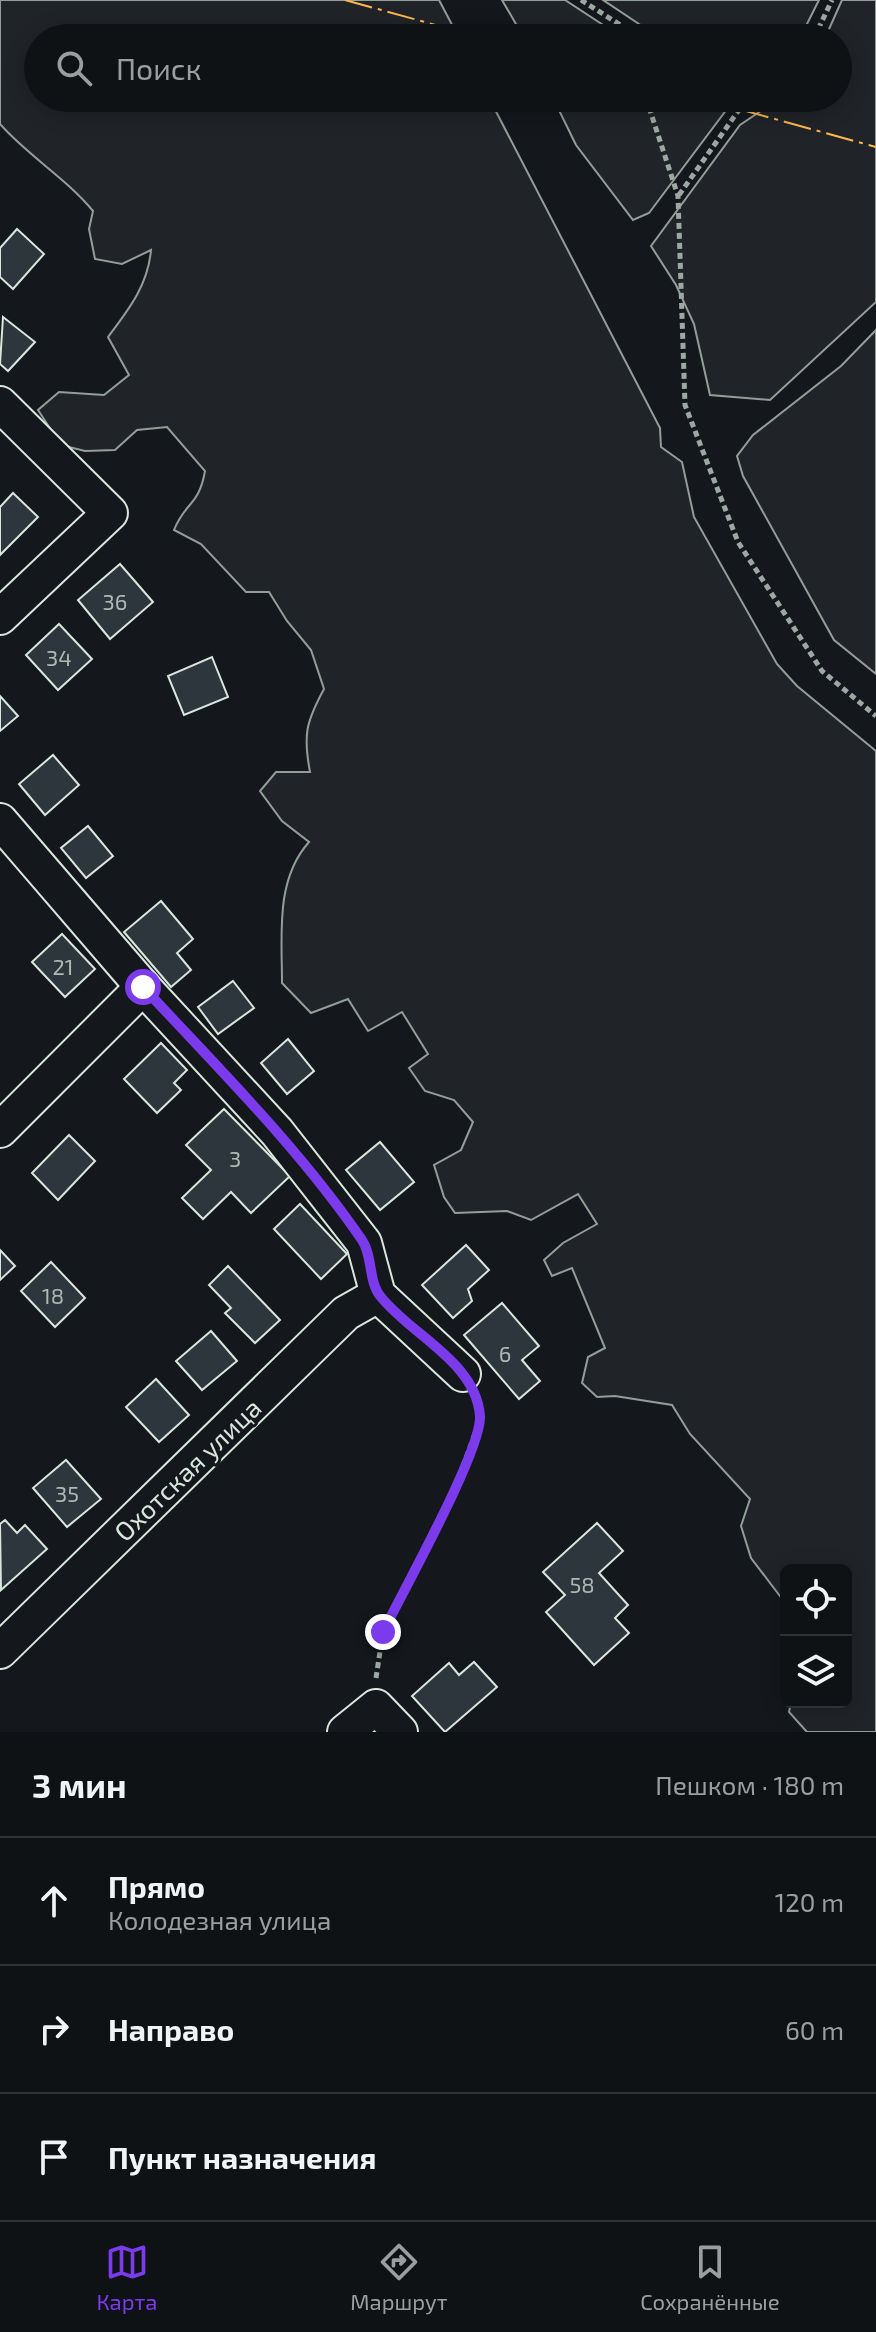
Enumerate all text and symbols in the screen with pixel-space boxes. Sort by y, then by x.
search box [24,24,852,112]
icon: search [52,46,96,90]
text: Поиск [116,50,202,86]
house number: 36 [103,588,127,614]
house number: 34 [46,644,72,670]
house number: 21 [52,953,74,979]
route start [125,969,161,1005]
house number: 3 [229,1145,241,1171]
house number: 18 [42,1282,64,1308]
house number: 6 [499,1340,511,1366]
street label: Охотская улица [107,1391,267,1547]
house number: 35 [55,1480,79,1506]
map controls [780,1564,852,1708]
button: locate [780,1564,852,1636]
house number: 58 [569,1571,595,1597]
route end [365,1614,401,1650]
button: layers [780,1636,852,1708]
text: 3 мин [32,1764,127,1805]
text: Пешком · 180 m [655,1769,844,1800]
text: Прямо [108,1868,205,1904]
icon: ahead [32,1879,76,1923]
text: 120 m [775,1886,844,1917]
text: Колодезная улица [108,1904,331,1935]
icon: right [32,2007,76,2051]
text: Направо [108,2011,234,2047]
text: 60 m [785,2014,844,2045]
icon: arrive [32,2135,76,2179]
text: Пункт назначения [108,2139,376,2175]
tab: Карта [96,2240,157,2314]
tab: Маршрут [350,2240,447,2314]
tab: Сохранённые [640,2240,780,2314]

